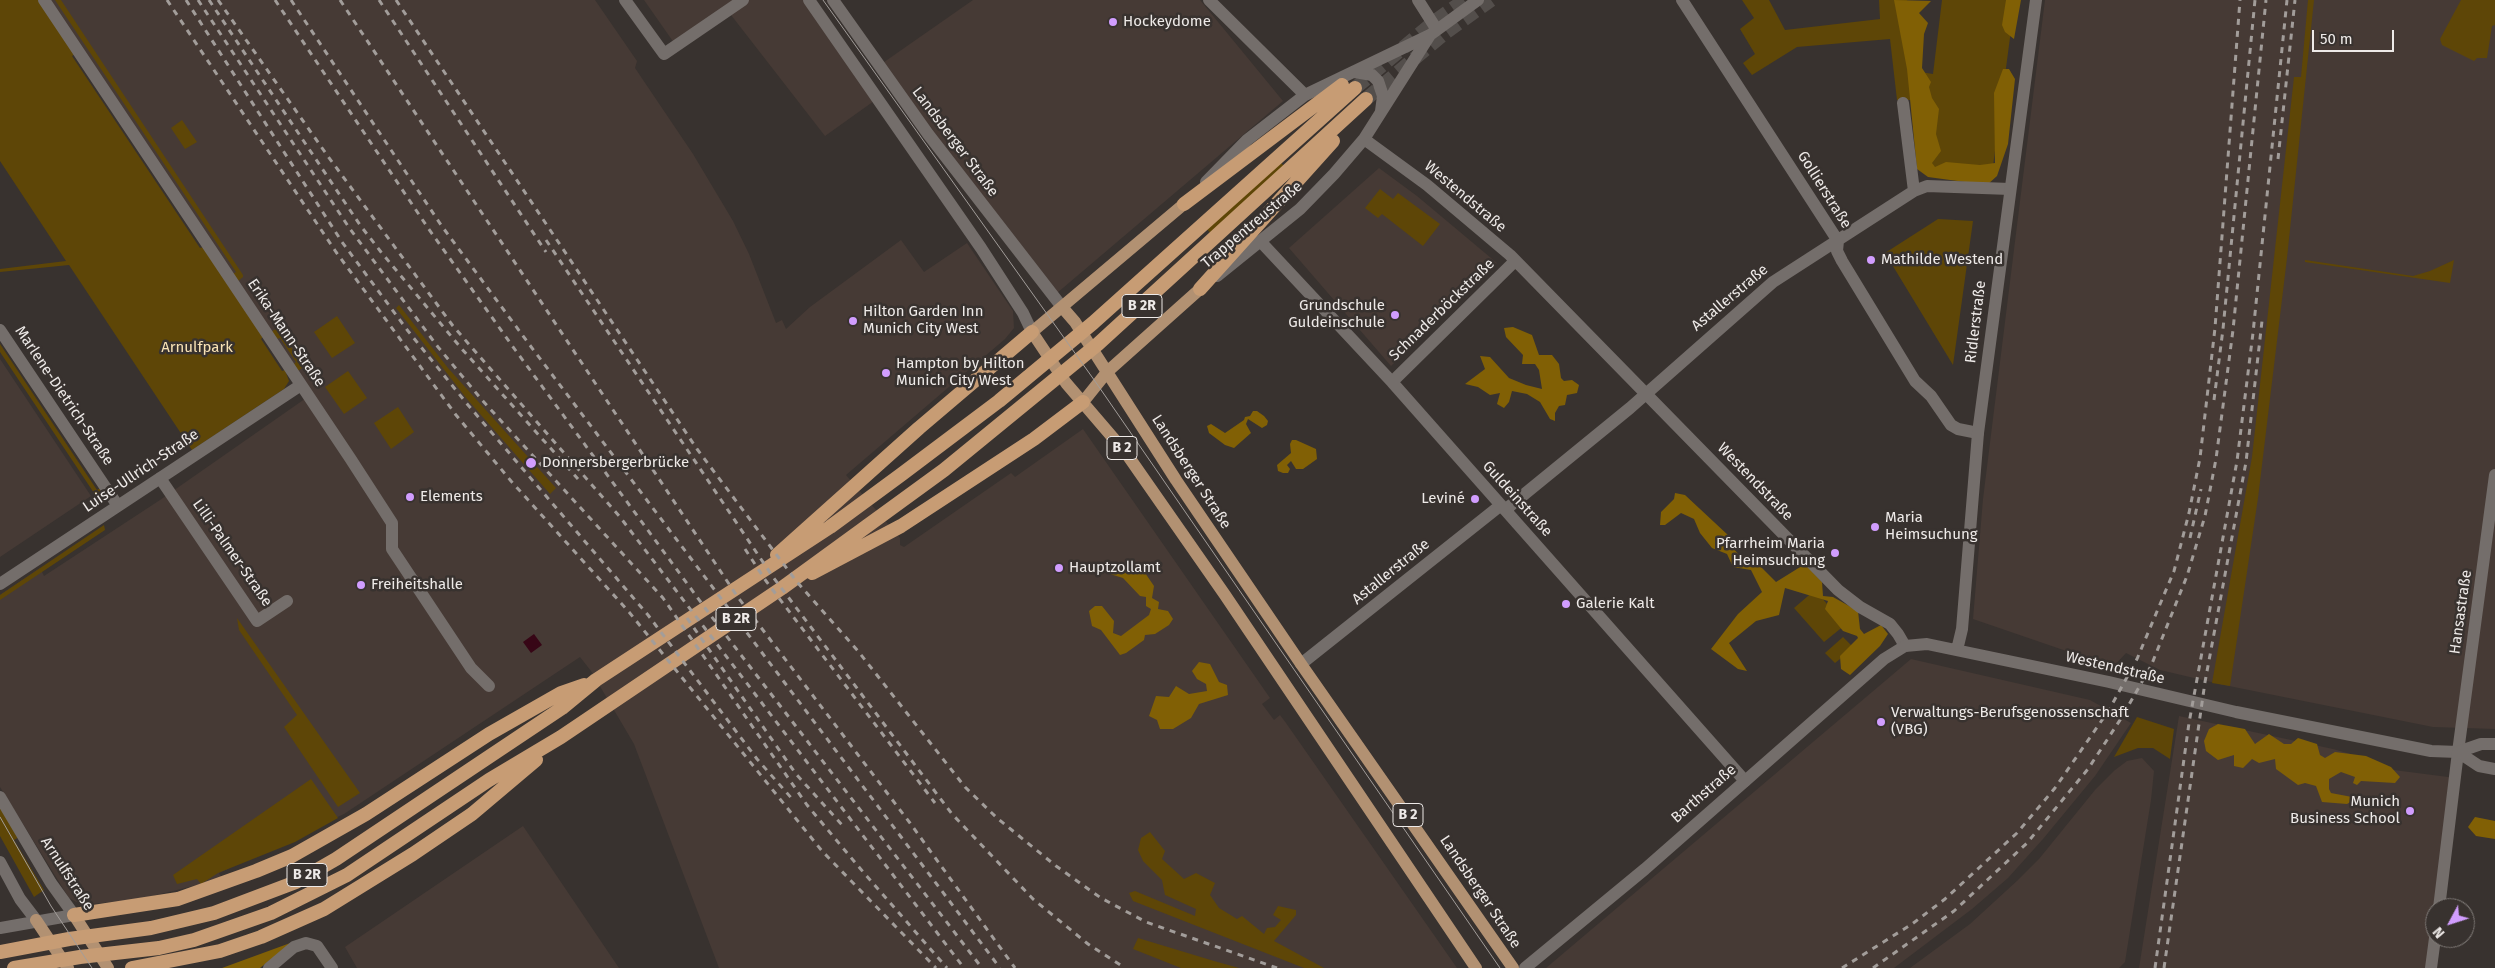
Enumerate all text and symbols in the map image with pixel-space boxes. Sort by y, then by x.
place label: Hockeydome [1123,13,1211,31]
marker: Hockeydome [1107,16,1119,28]
scale bar [2315,20,2398,52]
text: 50 m [2320,30,2353,48]
street label: Landsberger Straße [908,84,1002,200]
street label: Gollierstraße [1793,148,1855,232]
street label: Westendstraße [1420,157,1510,237]
street label: Trappentreustraße [1198,178,1306,272]
place label: Mathilde Westend [1881,251,2003,269]
marker: Mathilde Westend [1865,254,1877,266]
street label: Schnaderböckstraße [1386,255,1498,365]
street label: Astallerstraße [1688,261,1772,335]
street label: Erika-Mann-Straße [243,276,329,390]
street label: Ridlerstraße [1962,280,1990,364]
road number: B 2R [1122,294,1162,318]
place label: Grundschule Guldeinschule [1288,297,1385,332]
place label: Hilton Garden Inn Munich City West [863,303,983,338]
marker: Grundschule Guldeinschule [1389,309,1401,321]
marker: Hilton Garden Inn Munich City West [847,315,859,327]
street label: Marlene-Dietrich-Straße [11,323,117,469]
park label: Arnulfpark [161,339,233,357]
place label: Hampton by Hilton Munich City West [896,355,1025,390]
marker: Hampton by Hilton Munich City West [880,367,892,379]
street label: Landsberger Straße [1147,412,1235,532]
street label: Luise-Ullrich-Straße [80,426,202,516]
road number: B 2 [1107,436,1137,459]
street label: Westendstraße [1713,439,1797,525]
place label: Donnersbergerbrücke [542,454,689,472]
marker: Donnersbergerbrücke [524,456,538,470]
street label: Guldeinstraße [1478,457,1556,541]
place label: Elements [420,488,483,506]
place label: Leviné [1421,490,1465,508]
marker: Elements [404,491,416,503]
marker: Leviné [1469,493,1481,505]
street label: Lilli-Palmer-Straße [188,496,276,610]
place label: Maria Heimsuchung [1885,509,1977,544]
marker: Maria Heimsuchung [1869,521,1881,533]
street label: Astallerstraße [1349,535,1433,609]
place label: Pfarrheim Maria Heimsuchung [1716,535,1825,570]
marker: Pfarrheim Maria Heimsuchung [1829,547,1841,559]
place label: Hauptzollamt [1069,559,1161,577]
marker: Hauptzollamt [1053,562,1065,574]
street label: Hansastraße [2446,569,2476,655]
place label: Freiheitshalle [371,576,463,594]
marker: Freiheitshalle [355,579,367,591]
place label: Galerie Kalt [1576,595,1655,613]
marker: Galerie Kalt [1560,598,1572,610]
road number: B 2R [716,608,756,630]
street label: Westendstraße [2064,648,2166,688]
place label: Verwaltungs-Berufsgenossenschaft (VBG) [1891,704,2129,739]
marker: Verwaltungs-Berufsgenossenschaft (VBG) [1875,716,1887,728]
street label: Barthstraße [1668,761,1740,827]
place label: Munich Business School [2290,793,2400,828]
road number: B 2 [1393,804,1423,826]
marker: Munich Business School [2404,805,2416,817]
street label: Landsberger Straße [1435,832,1525,952]
street label: Arnulfstraße [37,834,97,914]
road number: B 2R [287,864,327,886]
north arrow [2425,898,2475,948]
text: N [2429,923,2448,941]

